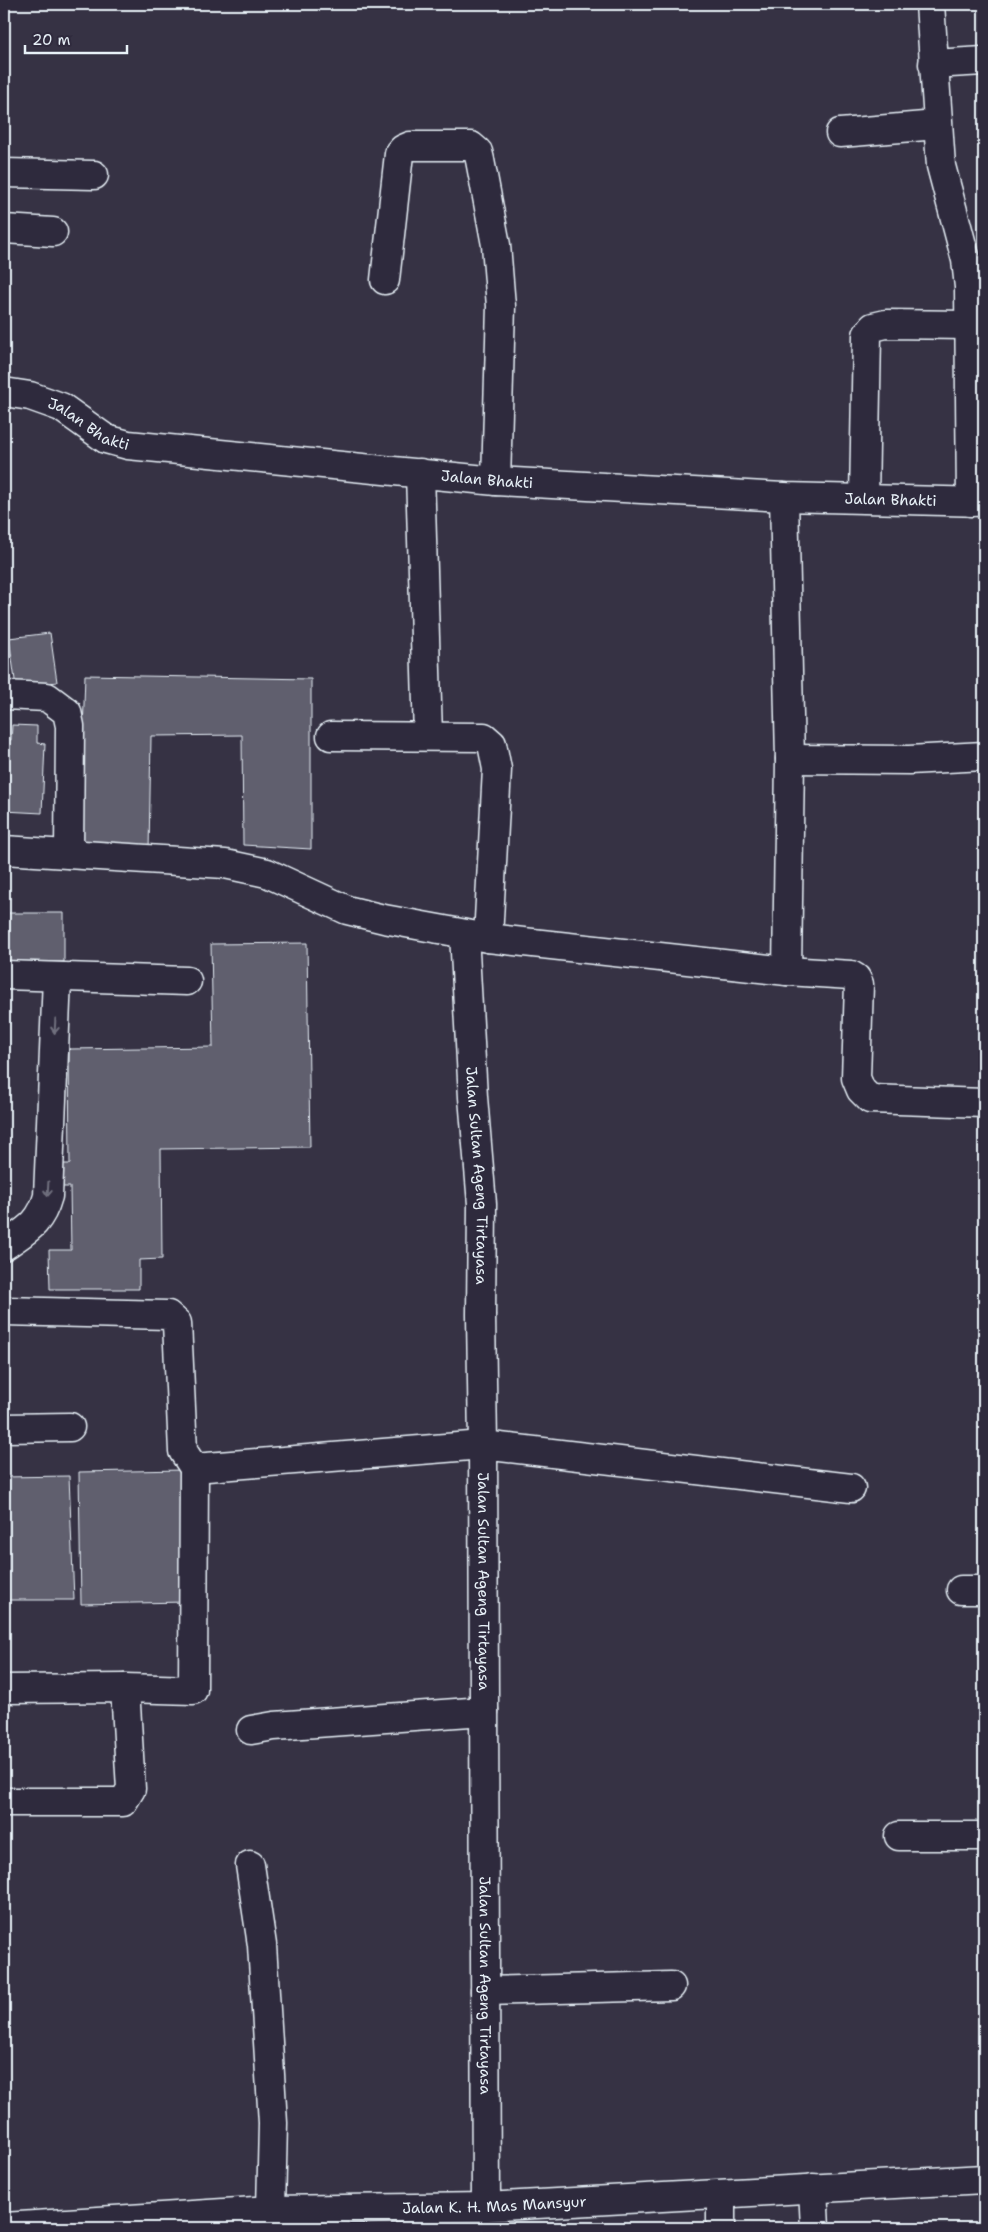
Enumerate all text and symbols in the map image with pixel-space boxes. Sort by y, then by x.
scale bar [25,22,128,54]
text: 20 m [32,30,71,50]
street label: Jalan Bhakti [45,393,132,455]
street label: Jalan Bhakti [440,466,534,493]
street label: Jalan Bhakti [844,489,937,511]
one-way arrow [50,1018,60,1034]
street label: Jalan Sultan Ageng Tirtayasa [461,1066,492,1285]
one-way arrow [43,1180,52,1196]
street label: Jalan Sultan Ageng Tirtayasa [473,1472,494,1691]
street label: Jalan Sultan Ageng Tirtayasa [475,1876,496,2095]
street label: Jalan K. H. Mas Mansyur [402,2191,587,2218]

